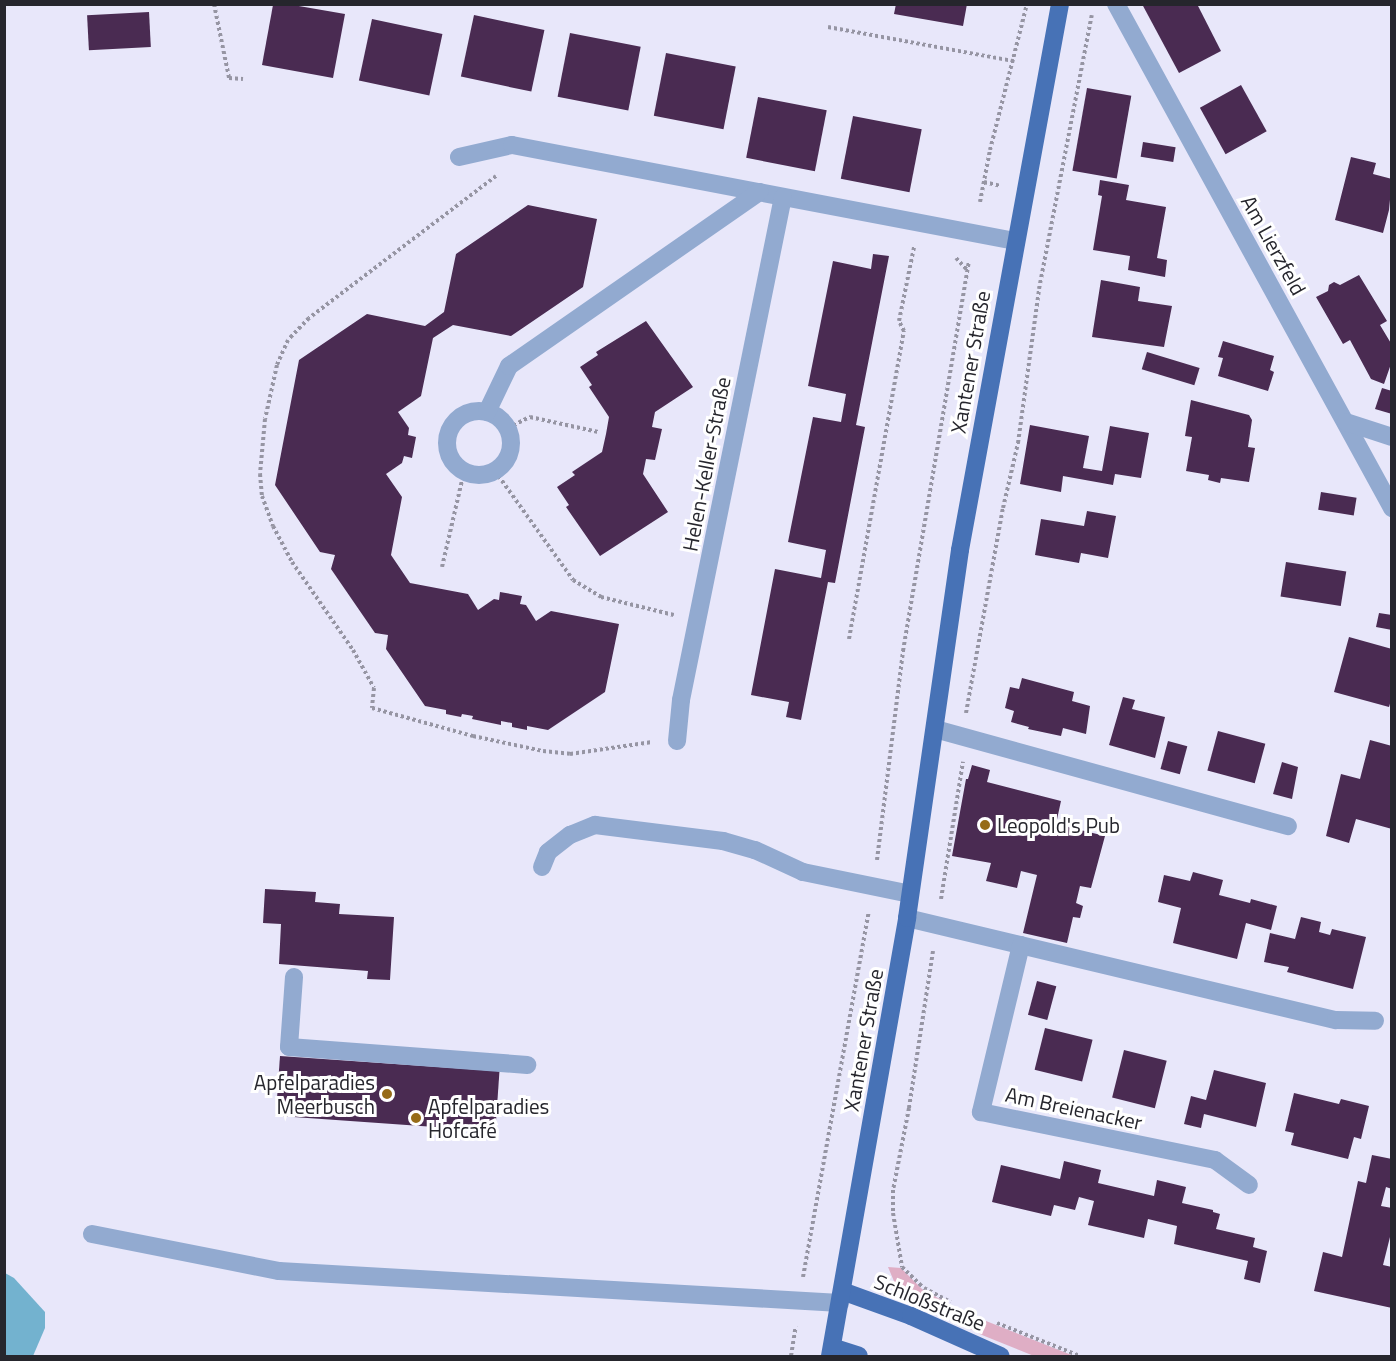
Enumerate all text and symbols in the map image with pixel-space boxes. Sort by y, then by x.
street label: Am Lierzfeld [1236,191,1312,299]
street label: Xantener Straße [945,289,995,435]
street label: Helen-Keller-Straße [677,375,735,553]
place label: Leopold's Pub [997,812,1120,838]
marker: Leopold's Pub [978,818,992,832]
street label: Xantener Straße [838,967,888,1113]
place label: Apfelparadies Meerbusch [254,1069,375,1119]
street label: Am Breienacker [1003,1081,1145,1135]
marker: Apfelparadies Meerbusch [380,1087,394,1101]
place label: Apfelparadies Hofcafé [428,1093,549,1143]
marker: Apfelparadies Hofcafé [409,1111,423,1125]
street label: Schloßstraße [871,1268,989,1336]

